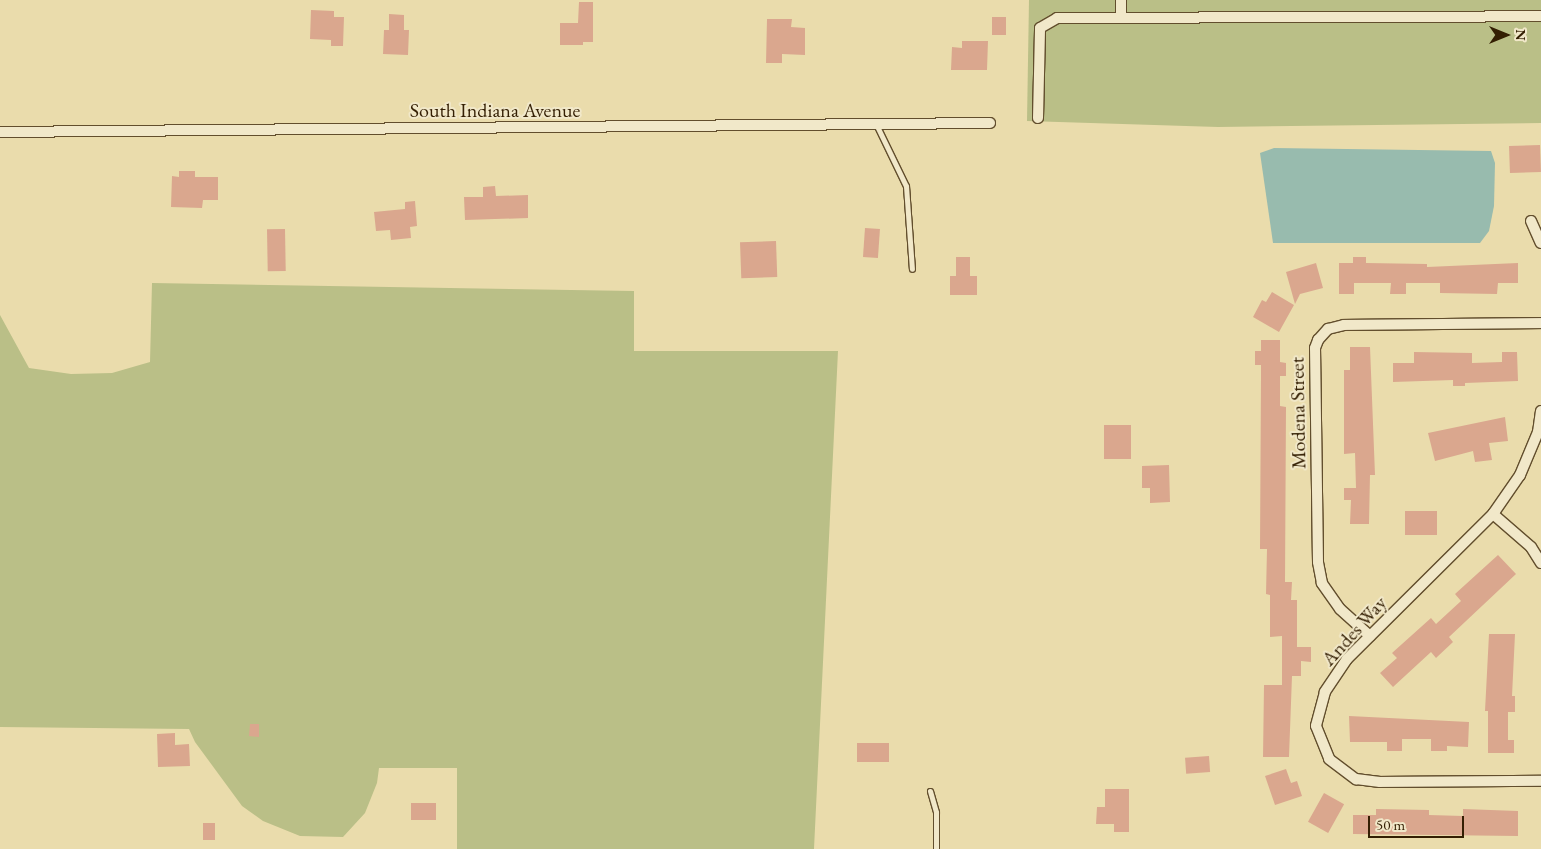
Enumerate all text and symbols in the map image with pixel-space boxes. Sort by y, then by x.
north arrow [1481,10,1531,60]
text: N [1512,29,1530,41]
street label: South Indiana Avenue [410,98,580,122]
street label: Modena Street [1285,357,1311,469]
street label: Andes Way [1316,591,1392,671]
scale bar [1371,806,1467,838]
text: 50 m [1376,815,1405,834]

